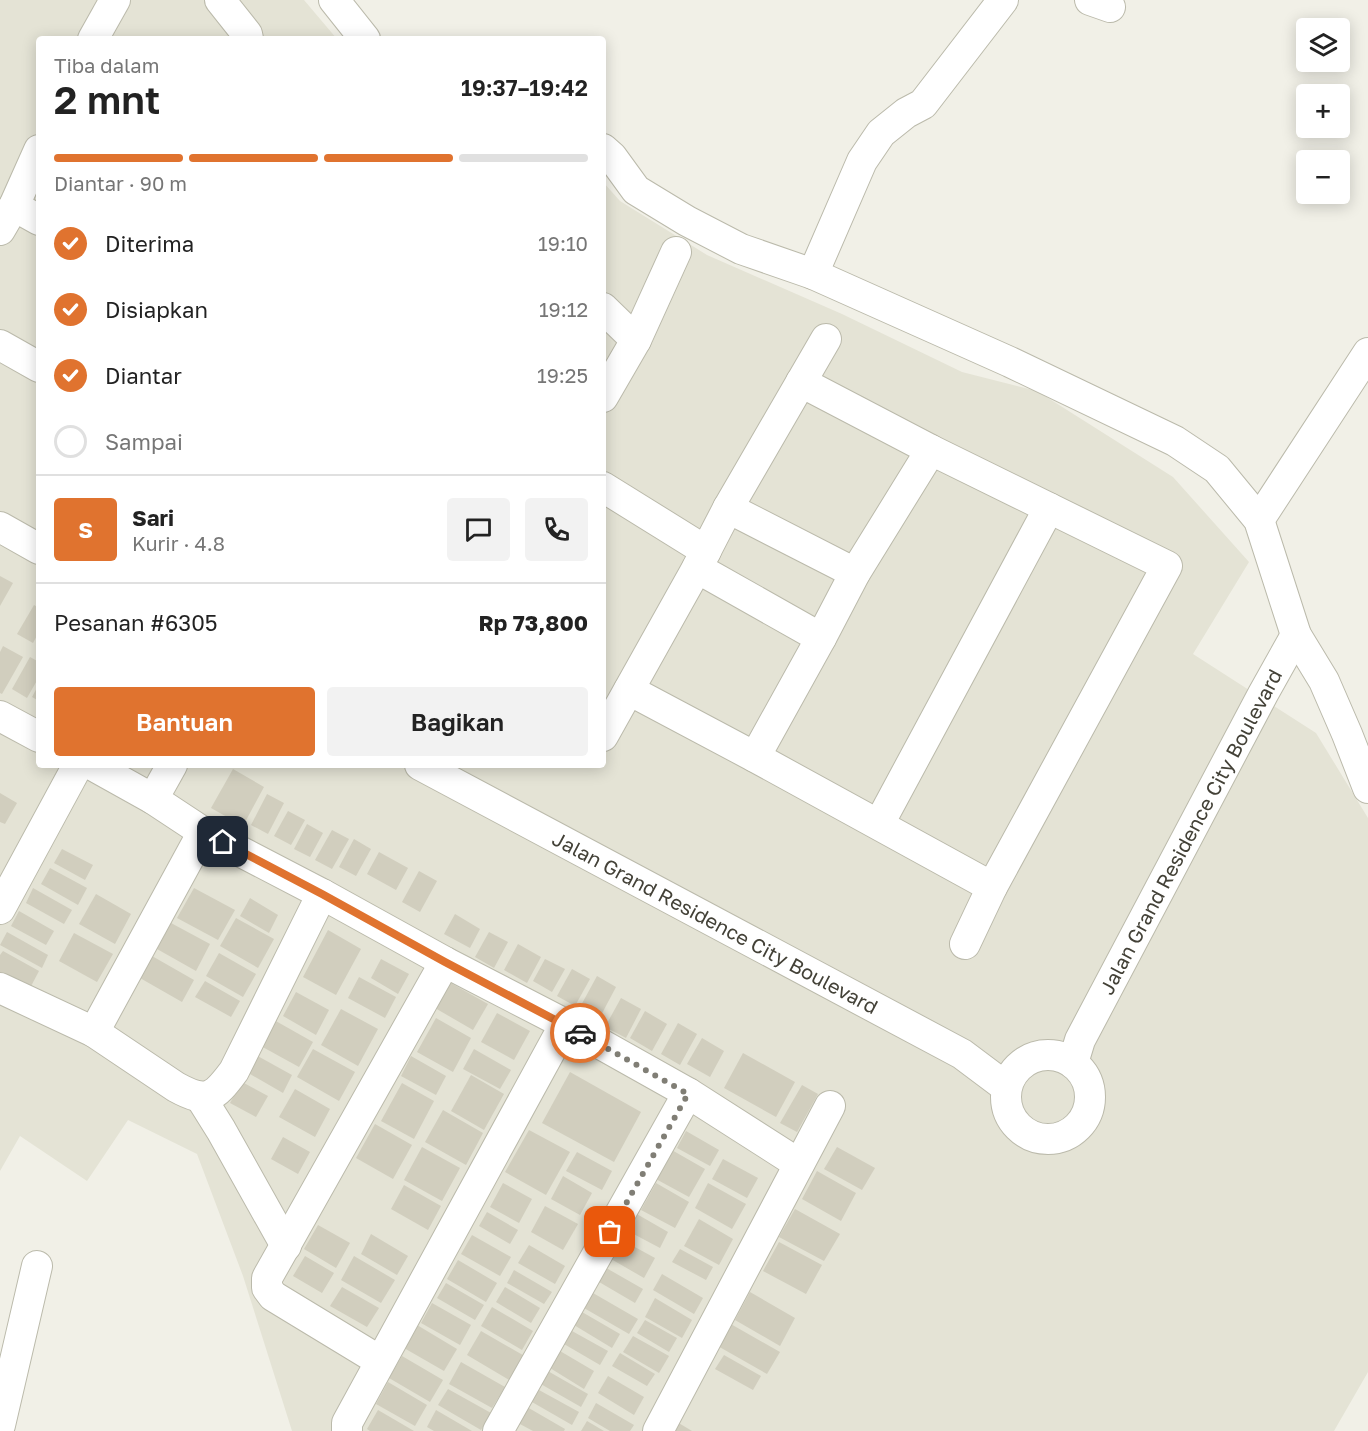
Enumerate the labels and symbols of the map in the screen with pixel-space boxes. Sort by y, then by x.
street label: Jalan Grand Residence City Boulevard [1094,665,1286,998]
pin [197,816,248,867]
street label: Jalan Grand Residence City Boulevard [549,826,882,1018]
courier [550,1003,610,1063]
pin [584,1206,635,1257]

